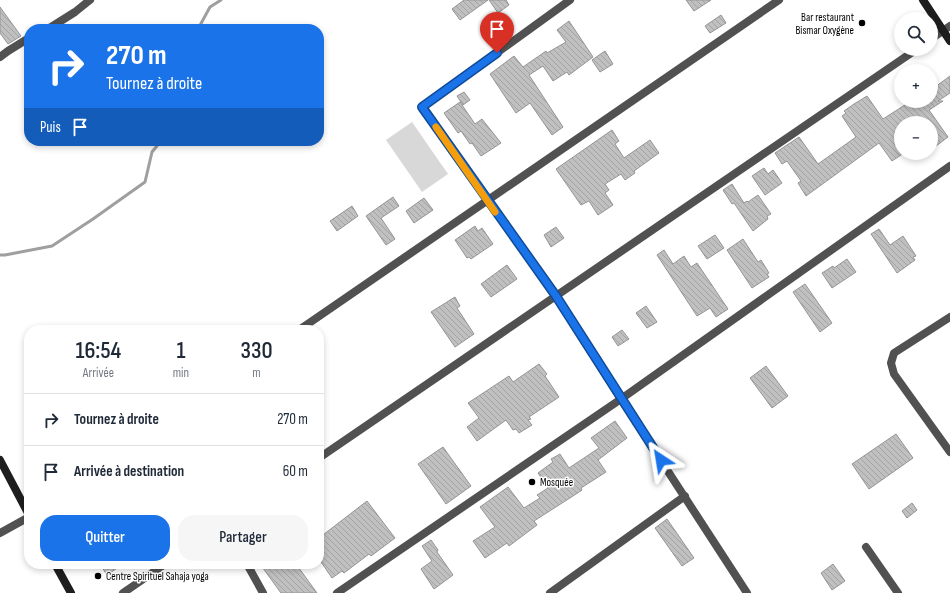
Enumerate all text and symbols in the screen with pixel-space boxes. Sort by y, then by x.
place label: Bar restaurant Bismar Oxygène [795,11,855,37]
pin [480,12,514,53]
map controls [894,12,938,160]
button: search [894,12,938,56]
icon: arrive [486,18,508,40]
marker: Bar restaurant Bismar Oxygène [857,18,867,28]
text: 270 m [106,39,167,72]
icon: right [40,40,92,92]
button: + [894,64,938,108]
text: Tournez à droite [106,73,202,94]
icon: arrive [69,116,91,138]
button: − [894,116,938,160]
text: Puis [40,118,61,137]
text: 16:54 [75,336,121,365]
text: 1 [176,336,185,365]
text: 330 [240,336,273,365]
text: Arrivée [83,365,114,381]
text: min [173,365,189,381]
text: m [252,365,261,381]
icon: right [40,409,62,431]
text: Tournez à droite [74,410,159,429]
text: 270 m [277,410,308,429]
position arrow [640,439,682,481]
icon: arrive [40,461,62,483]
text: Arrivée à destination [74,462,184,481]
text: 60 m [283,462,308,481]
place label: Mosquée [540,476,573,489]
marker: Mosquée [527,477,537,487]
button: Quitter [40,515,170,561]
button: Partager [178,515,308,561]
place label: Centre Spirituel Sahaja yoga [106,570,209,583]
marker: Centre Spirituel Sahaja yoga [93,571,103,581]

